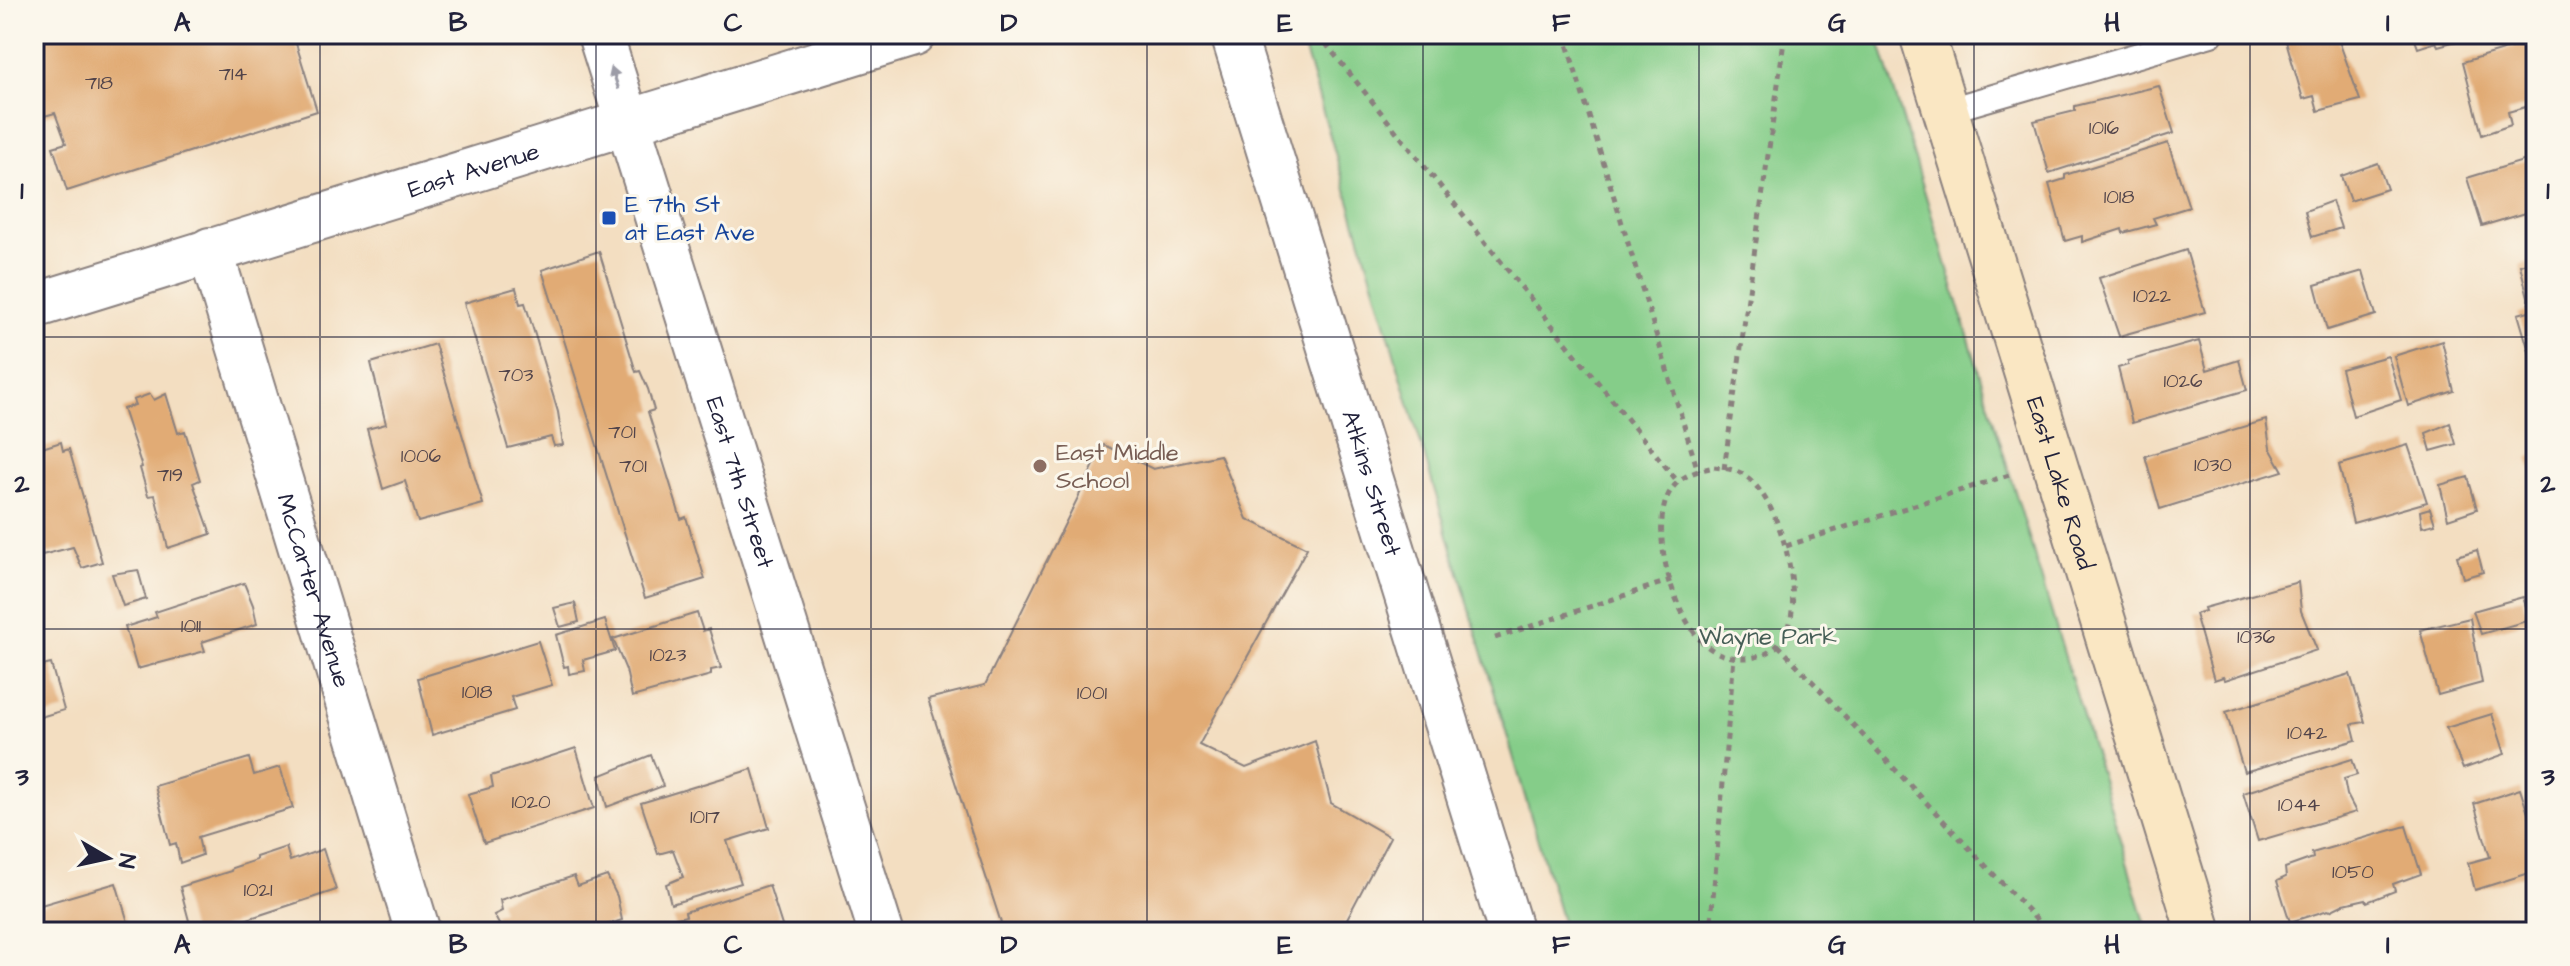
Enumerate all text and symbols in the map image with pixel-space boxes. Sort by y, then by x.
text: A [174,5,191,41]
text: B [449,5,468,41]
text: C [724,5,743,41]
text: D [1001,5,1018,41]
text: E [1277,5,1293,41]
text: F [1552,5,1571,41]
text: G [1828,5,1846,41]
text: H [2104,5,2120,41]
text: I [2386,5,2390,41]
house number: 714 [219,60,248,88]
one-way arrow [608,66,621,90]
house number: 718 [85,69,113,97]
house number: 1016 [2089,114,2120,142]
street label: East Avenue [404,135,544,207]
text: 1 [20,173,24,209]
text: 1 [2546,173,2550,209]
house number: 1018 [2104,183,2134,211]
place label: E 7th St at East Ave [625,188,755,250]
marker: E 7th St at East Ave [600,209,618,227]
house number: 1022 [2133,282,2172,310]
house number: 703 [498,361,534,389]
house number: 1026 [2163,367,2203,395]
street label: East 7th Street [697,393,782,573]
street label: East Lake Road [2017,393,2102,574]
street label: Atkins Street [1332,406,1410,561]
house number: 701 [608,418,636,446]
place label: East Middle School [1056,436,1179,498]
house number: 1006 [401,442,442,470]
house number: 1030 [2194,451,2232,479]
house number: 701 [619,452,647,480]
marker: East Middle School [1031,457,1049,475]
house number: 719 [157,461,183,489]
text: 2 [14,466,30,502]
text: 2 [2540,466,2556,502]
street label: McCarter Avenue [267,490,358,692]
house number: 1011 [181,612,202,640]
park label: Wayne Park [1699,620,1837,655]
house number: 1036 [2237,623,2275,651]
house number: 1023 [650,641,686,669]
house number: 1018 [462,678,492,706]
house number: 1001 [1077,679,1108,707]
house number: 1042 [2287,719,2328,747]
text: 3 [14,759,29,795]
text: 3 [2540,759,2555,795]
house number: 1020 [511,788,551,816]
house number: 1044 [2278,791,2321,819]
house number: 1017 [690,803,720,831]
north arrow [68,818,148,898]
text: N [110,852,143,870]
house number: 1050 [2332,858,2374,886]
house number: 1021 [243,876,273,904]
text: A [174,927,191,963]
text: B [449,927,468,963]
text: C [724,927,743,963]
text: D [1001,927,1018,963]
text: E [1277,927,1293,963]
text: F [1552,927,1571,963]
text: G [1828,927,1846,963]
text: H [2104,927,2120,963]
text: I [2386,927,2390,963]

